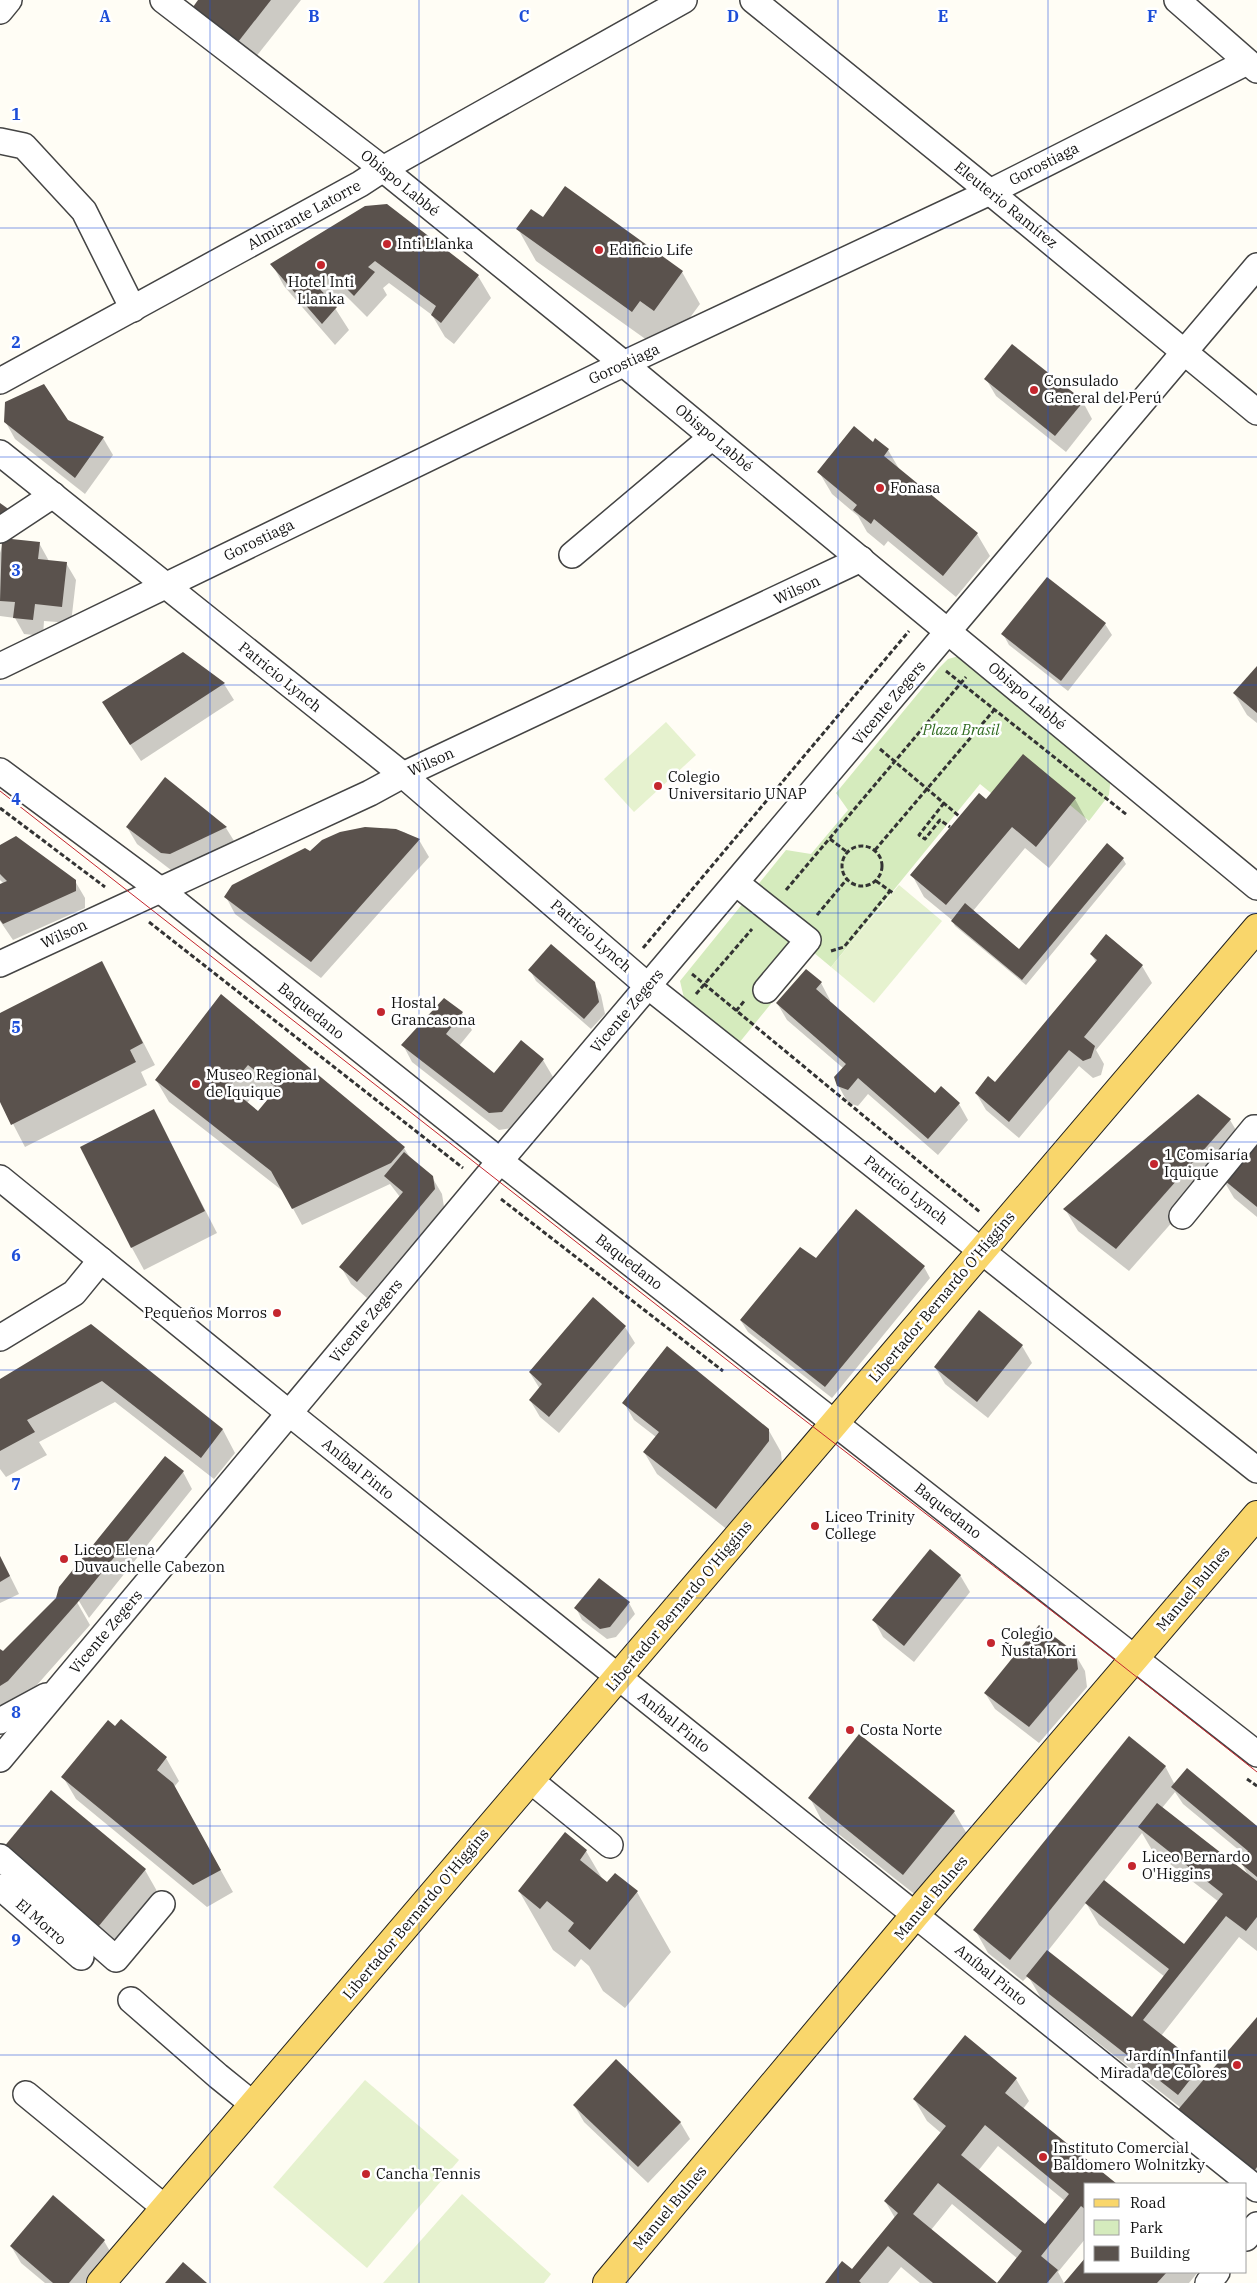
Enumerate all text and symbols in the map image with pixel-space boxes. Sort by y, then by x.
text: A [99,6,111,26]
text: B [308,6,320,26]
text: C [519,6,529,26]
text: D [727,6,739,26]
text: E [938,6,948,26]
text: F [1147,6,1157,26]
text: 1 [11,104,21,124]
street label: Gorostiaga [1006,138,1082,189]
street label: Obispo Labbé [357,145,444,220]
street label: Eleuterio Ramírez [951,157,1062,252]
street label: Almirante Latorre [244,175,364,254]
place label: Inti Llanka [397,234,473,253]
marker: Inti Llanka [381,238,393,250]
place label: Edificio Life [609,240,693,259]
marker: Edificio Life [593,244,605,256]
marker: Hotel Inti Llanka [315,259,327,271]
place label: Hotel Inti Llanka [288,272,354,308]
text: 2 [11,332,21,352]
street label: Gorostiaga [585,339,662,388]
place label: Consulado General del Perú [1044,371,1162,407]
marker: Consulado General del Perú [1028,384,1040,396]
street label: Obispo Labbé [671,399,757,476]
place label: Fonasa [890,478,941,497]
marker: Fonasa [874,482,886,494]
street label: Gorostiaga [220,514,297,565]
text: 3 [11,560,21,580]
street label: Wilson [771,570,823,608]
street label: Patricio Lynch [235,637,326,716]
street label: Vicente Zegers [848,657,929,749]
street label: Obispo Labbé [984,657,1070,734]
park label: Plaza Brasil [921,720,1000,739]
street label: Wilson [405,743,457,780]
place label: Colegio Universitario UNAP [668,767,807,803]
marker: Colegio Universitario UNAP [652,780,664,792]
text: 4 [11,789,21,809]
street label: Patricio Lynch [547,895,636,976]
street label: Wilson [38,914,90,952]
street label: Vicente Zegers [586,965,667,1057]
street label: Baquedano [274,978,348,1043]
place label: Hostal Grancasona [391,993,476,1029]
marker: Hostal Grancasona [375,1006,387,1018]
text: 5 [11,1017,21,1037]
place label: Museo Regional de Iquique [206,1065,317,1101]
marker: Museo Regional de Iquique [190,1078,202,1090]
place label: 1 Comisaría Iquique [1164,1145,1249,1181]
street label: Patricio Lynch [860,1151,952,1228]
marker: 1 Comisaría Iquique [1148,1158,1160,1170]
street label: Libertador Bernardo O'Higgins [864,1207,1019,1386]
street label: Baquedano [592,1229,667,1294]
text: 6 [11,1245,21,1265]
street label: Vicente Zegers [325,1275,406,1367]
place label: Pequeños Morros [144,1303,267,1322]
marker: Pequeños Morros [271,1307,283,1319]
street label: Aníbal Pinto [318,1434,398,1503]
text: 7 [11,1474,21,1494]
street label: Baquedano [911,1478,986,1543]
place label: Liceo Trinity College [825,1507,915,1543]
street label: Libertador Bernardo O'Higgins [601,1516,756,1695]
marker: Liceo Trinity College [809,1520,821,1532]
place label: Liceo Elena Duvauchelle Cabezon [74,1540,225,1576]
street label: Manuel Bulnes [1152,1542,1234,1635]
marker: Liceo Elena Duvauchelle Cabezon [58,1553,70,1565]
street label: Vicente Zegers [65,1586,146,1678]
place label: Colegio Ñusta Kori [1001,1624,1076,1660]
marker: Colegio Ñusta Kori [985,1637,997,1649]
street label: Aníbal Pinto [634,1687,714,1756]
text: 8 [11,1702,21,1722]
place label: Costa Norte [860,1720,942,1739]
marker: Costa Norte [844,1724,856,1736]
street label: Libertador Bernardo O'Higgins [338,1824,493,2003]
place label: Liceo Bernardo O'Higgins [1142,1847,1250,1883]
street label: Manuel Bulnes [890,1851,972,1944]
marker: Liceo Bernardo O'Higgins [1126,1860,1138,1872]
street label: El Morro [12,1894,71,1949]
text: 9 [11,1930,21,1950]
street label: Aníbal Pinto [951,1940,1031,2009]
place label: Jardín Infantil Mirada de Colores [1100,2046,1227,2082]
marker: Jardín Infantil Mirada de Colores [1231,2059,1243,2071]
place label: Instituto Comercial Baldomero Wolnitzky [1053,2138,1205,2174]
marker: Instituto Comercial Baldomero Wolnitzky [1037,2151,1049,2163]
street label: Manuel Bulnes [629,2161,711,2254]
place label: Cancha Tennis [376,2164,481,2183]
marker: Cancha Tennis [360,2168,372,2180]
legend [1084,2183,1247,2273]
text: Road [1130,2193,1166,2212]
text: Park [1130,2218,1163,2237]
text: Building [1130,2243,1190,2262]

